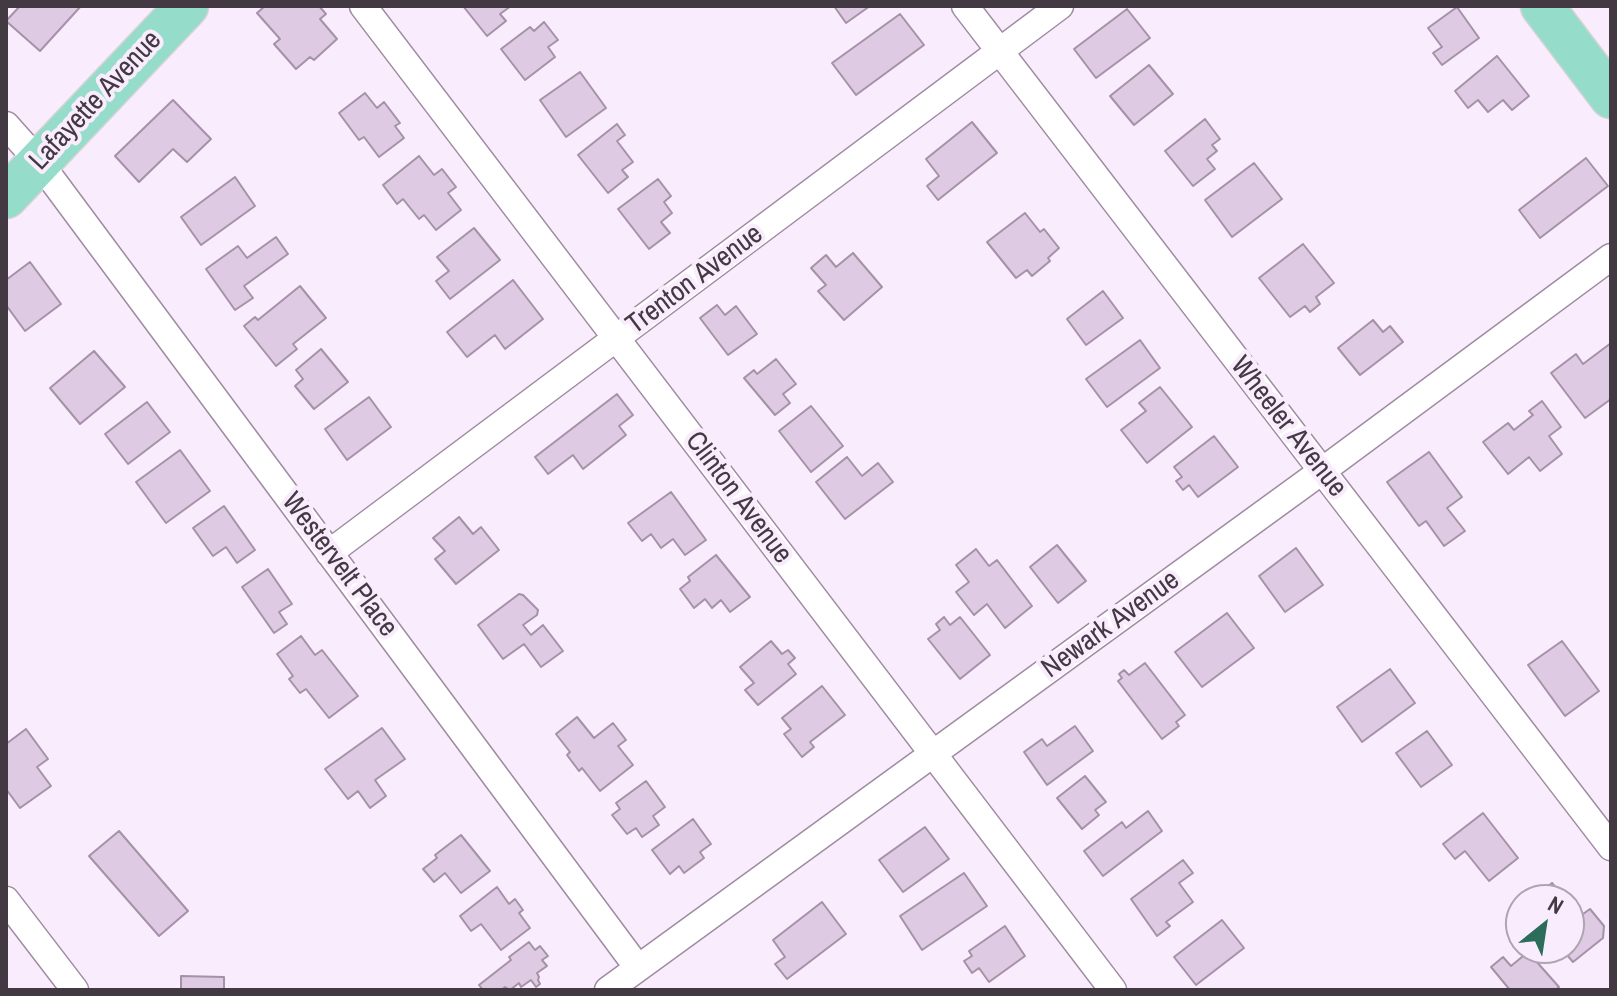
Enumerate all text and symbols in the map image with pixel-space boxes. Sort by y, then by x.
street label: Lafayette Avenue [23,24,169,178]
street label: Trenton Avenue [620,218,770,342]
street label: Wheeler Avenue [1223,350,1353,504]
street label: Clinton Avenue [677,425,799,571]
street label: Westervelt Place [274,486,404,644]
street label: Newark Avenue [1036,564,1186,686]
north arrow [1505,884,1585,964]
text: N [1543,889,1569,921]

